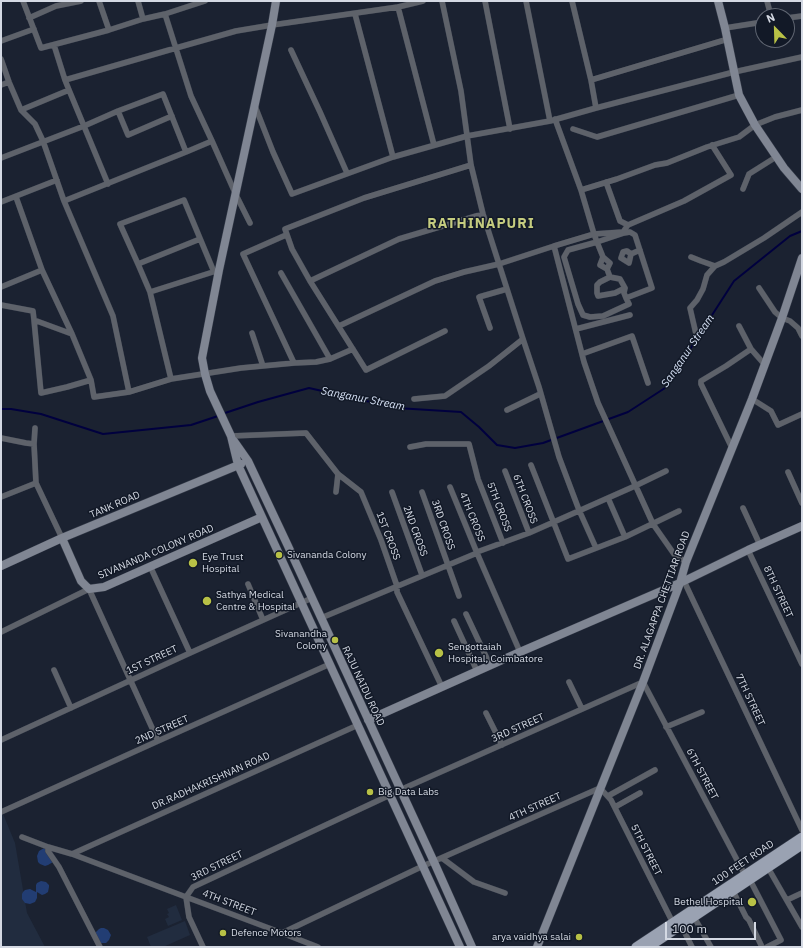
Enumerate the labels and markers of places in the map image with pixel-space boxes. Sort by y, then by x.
place label: Sivananda Colony [287,549,366,561]
marker: Sivananda Colony [274,550,284,560]
place label: Eye Trust Hospital [202,551,244,574]
marker: Eye Trust Hospital [187,557,199,569]
place label: Sathya Medical Centre & Hospital [216,589,295,612]
marker: Sathya Medical Centre & Hospital [201,595,213,607]
place label: Sivanandha Colony [275,628,327,652]
marker: Sivanandha Colony [330,635,340,645]
place label: Sengottaiah Hospital, Coimbatore [448,641,543,664]
marker: Sengottaiah Hospital, Coimbatore [433,647,445,659]
place label: Big Data Labs [378,786,439,798]
marker: Big Data Labs [365,787,375,797]
place label: Bethel Hospital [674,896,743,908]
marker: Bethel Hospital [746,896,758,908]
place label: Defence Motors [231,927,302,939]
marker: Defence Motors [218,928,228,938]
place label: arya vaidhya salai [492,931,571,943]
marker: arya vaidhya salai [574,932,584,942]

